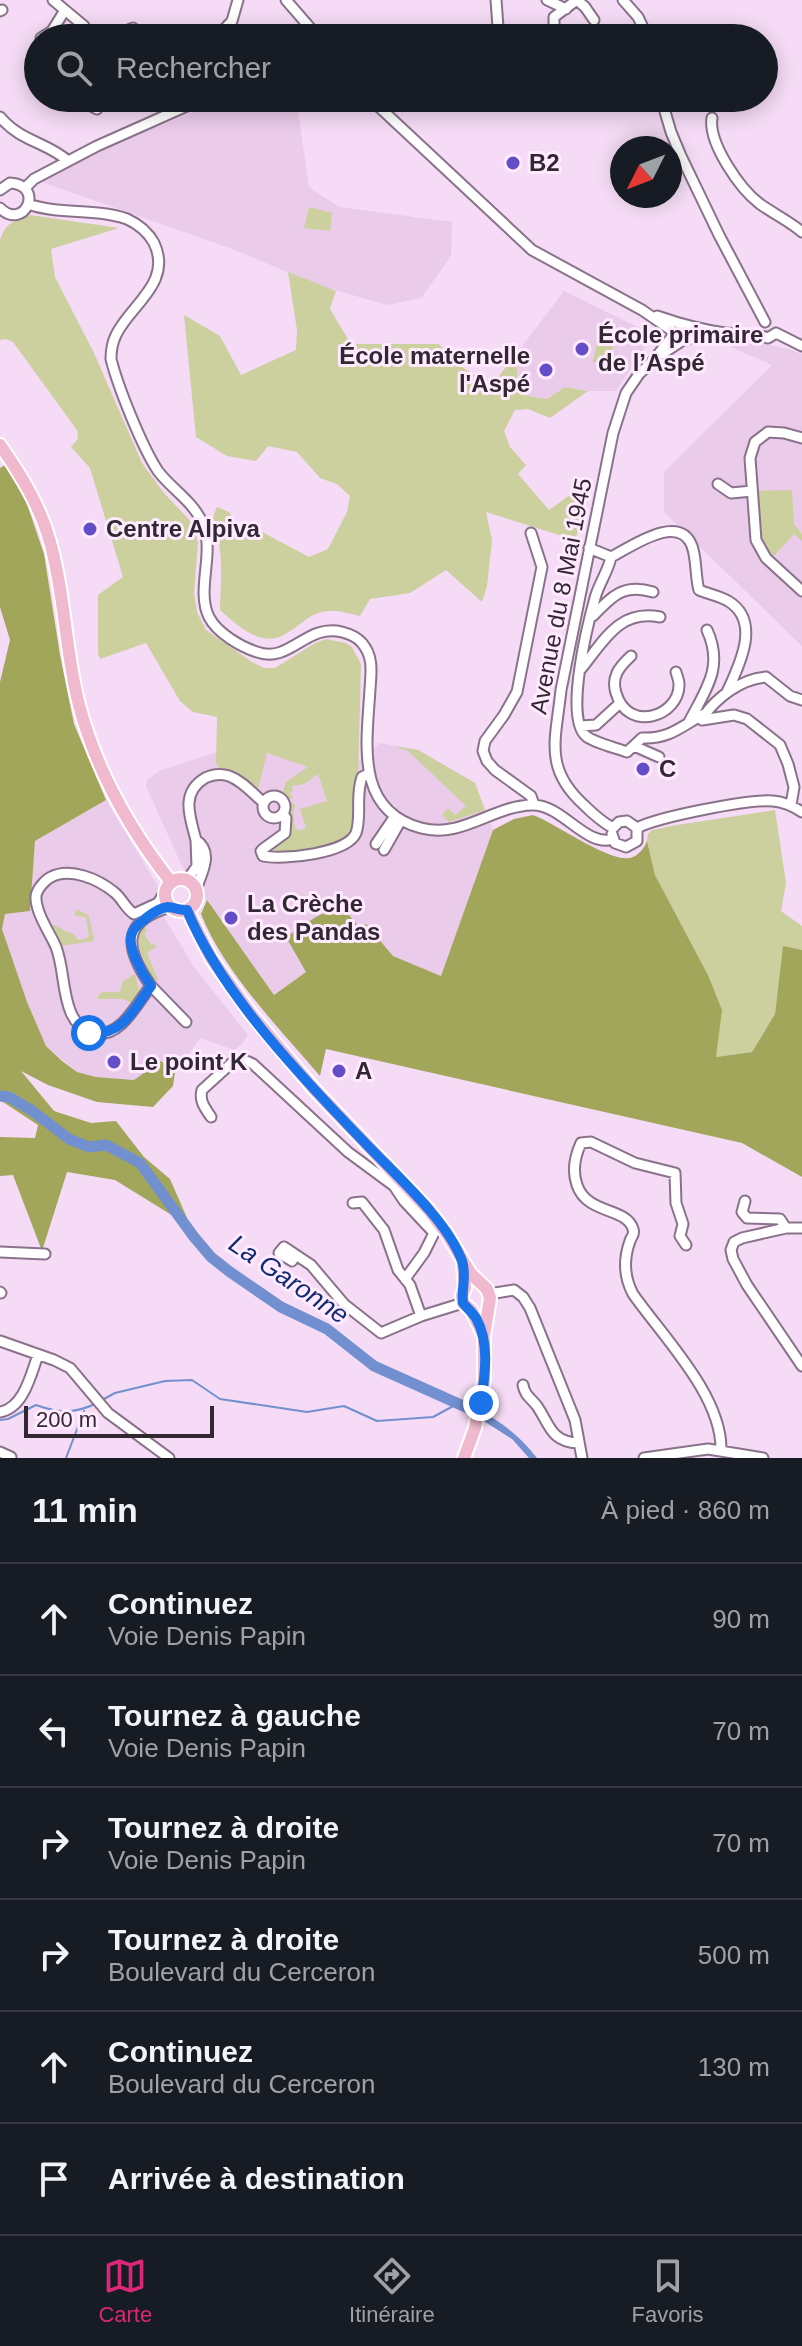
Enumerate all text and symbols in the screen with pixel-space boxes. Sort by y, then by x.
search box [24,24,778,112]
icon: search [52,46,96,90]
text: Rechercher [116,51,271,84]
north arrow [610,136,682,208]
place label: B2 [529,149,560,176]
marker: B2 [504,154,522,172]
place label: École primaire de l’Aspé [598,321,763,376]
marker: École primaire de l’Aspé [573,340,591,358]
place label: École maternelle l'Aspé [339,342,530,397]
marker: École maternelle l'Aspé [537,361,555,379]
street label: Avenue du 8 Mai 1945 [524,476,597,716]
place label: Centre Alpiva [106,515,260,542]
marker: Centre Alpiva [81,520,99,538]
place label: C [659,755,676,782]
marker: C [634,760,652,778]
place label: La Crèche des Pandas [247,890,380,945]
marker: La Crèche des Pandas [222,909,240,927]
route start [71,1015,107,1051]
place label: Le point K [130,1048,248,1075]
marker: Le point K [105,1053,123,1071]
place label: A [355,1057,372,1084]
marker: A [330,1062,348,1080]
water label: La Garonne [224,1228,354,1330]
route end [463,1385,499,1421]
scale bar [24,1402,214,1438]
text: 200 m [36,1407,97,1432]
text: 11 min [32,1491,138,1529]
text: À pied · 860 m [601,1495,770,1525]
text: Continuez [108,1587,253,1620]
icon: ahead [32,1597,76,1641]
text: 90 m [712,1604,770,1634]
text: Voie Denis Papin [108,1621,306,1651]
text: Tournez à gauche [108,1699,361,1732]
icon: left [32,1709,76,1753]
text: 70 m [712,1716,770,1746]
text: Voie Denis Papin [108,1733,306,1763]
text: Tournez à droite [108,1811,339,1844]
icon: right [32,1821,76,1865]
text: 70 m [712,1828,770,1858]
text: Voie Denis Papin [108,1845,306,1875]
text: Tournez à droite [108,1923,339,1956]
icon: right [32,1933,76,1977]
text: 500 m [698,1940,770,1970]
text: Boulevard du Cerceron [108,1957,375,1987]
text: Continuez [108,2035,253,2068]
icon: ahead [32,2045,76,2089]
text: 130 m [698,2052,770,2082]
text: Boulevard du Cerceron [108,2069,375,2099]
icon: arrive [32,2157,76,2201]
text: Arrivée à destination [108,2162,405,2195]
tab: Carte [98,2254,152,2328]
tab: Itinéraire [349,2254,435,2328]
tab: Favoris [631,2254,704,2328]

